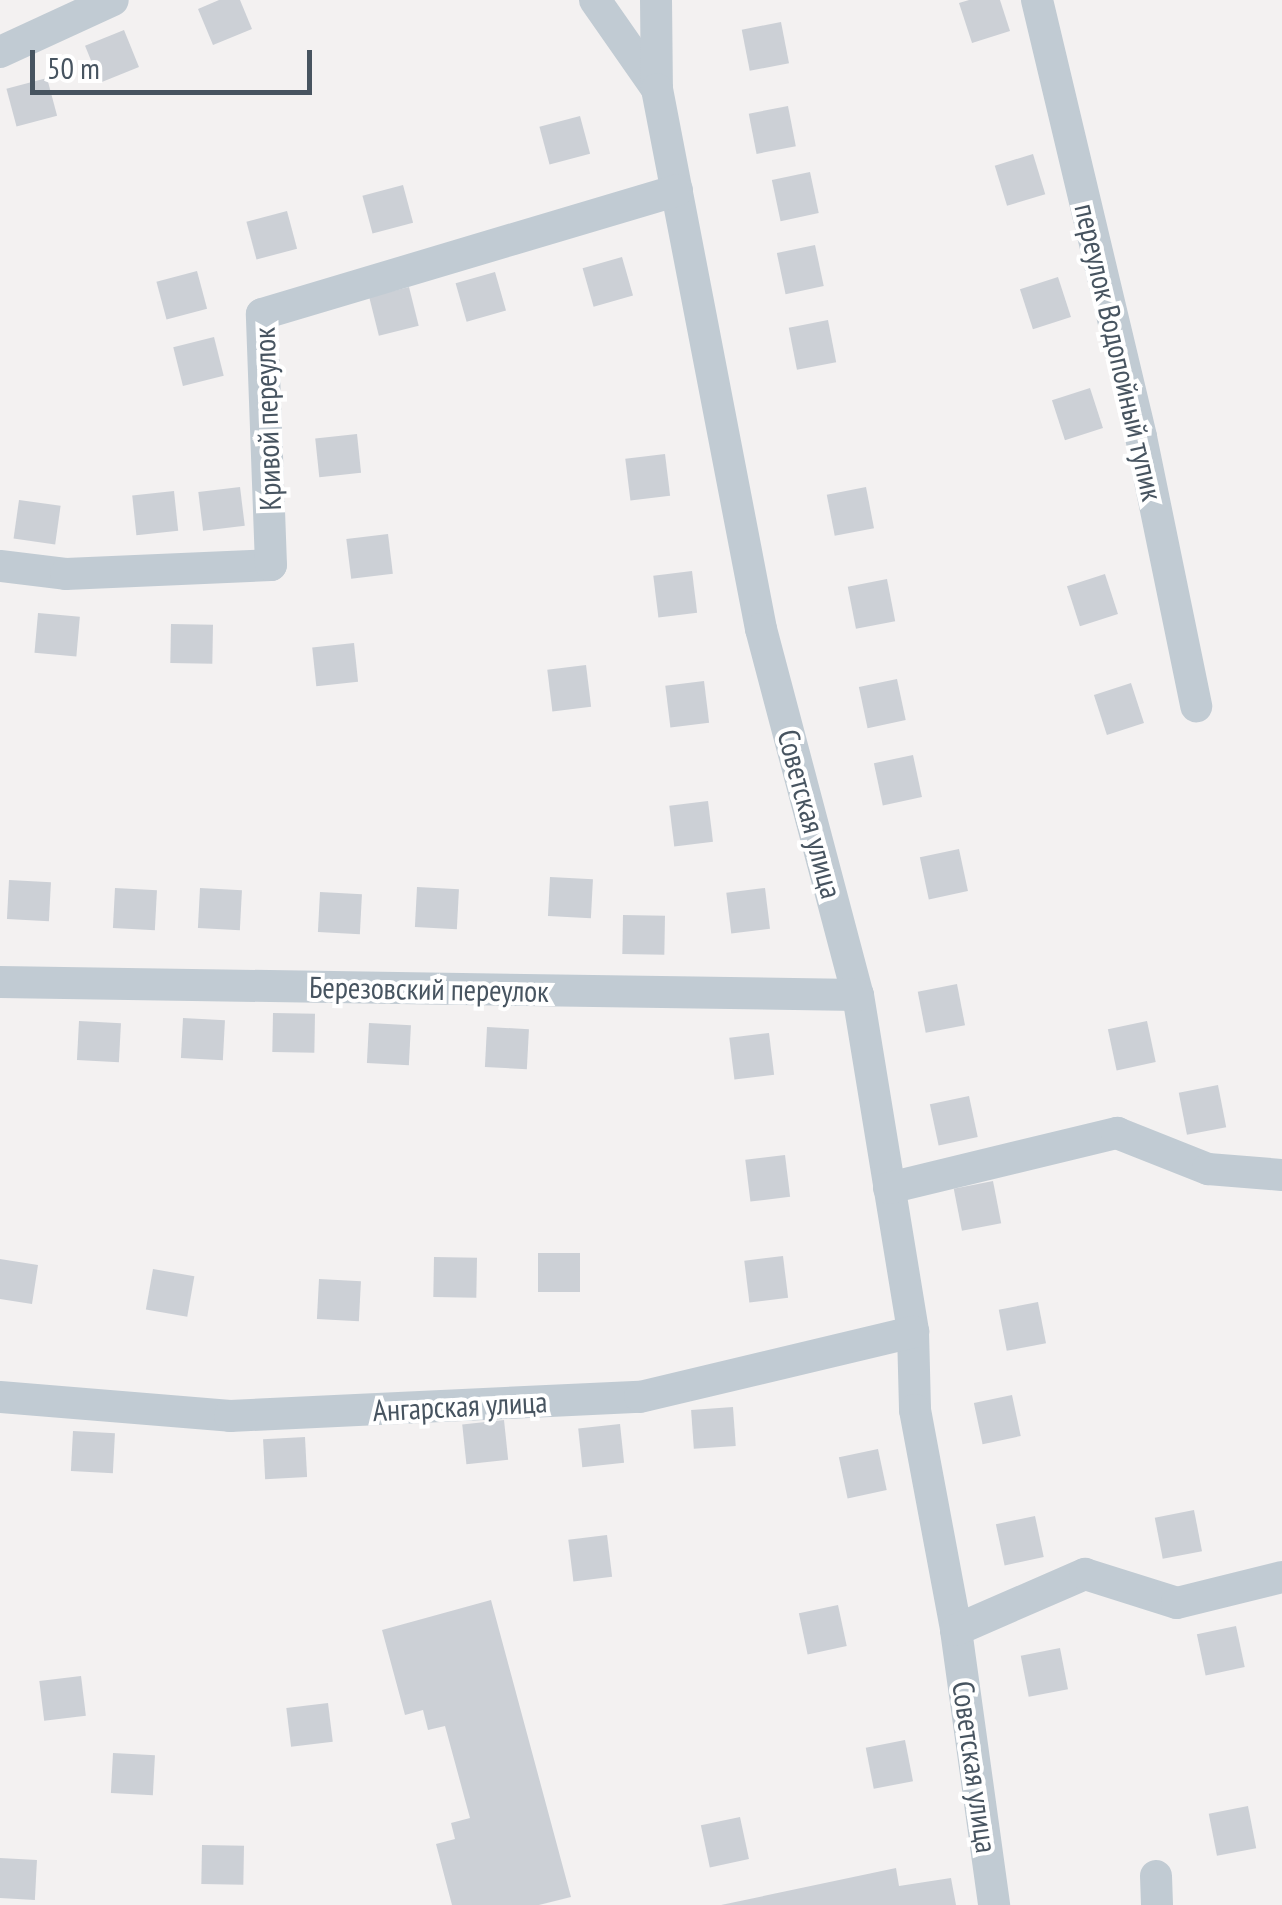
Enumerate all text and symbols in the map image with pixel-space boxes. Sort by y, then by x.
scale bar [35,30,318,92]
text: 50 m [47,48,100,87]
street label: переулок Водопойный тупик [1067,200,1171,504]
street label: Кривой переулок [246,327,288,511]
street label: Советская улица [770,726,850,902]
street label: Березовский переулок [309,969,549,1009]
street label: Ангарская улица [372,1383,548,1429]
street label: Советская улица [945,1679,1005,1855]

